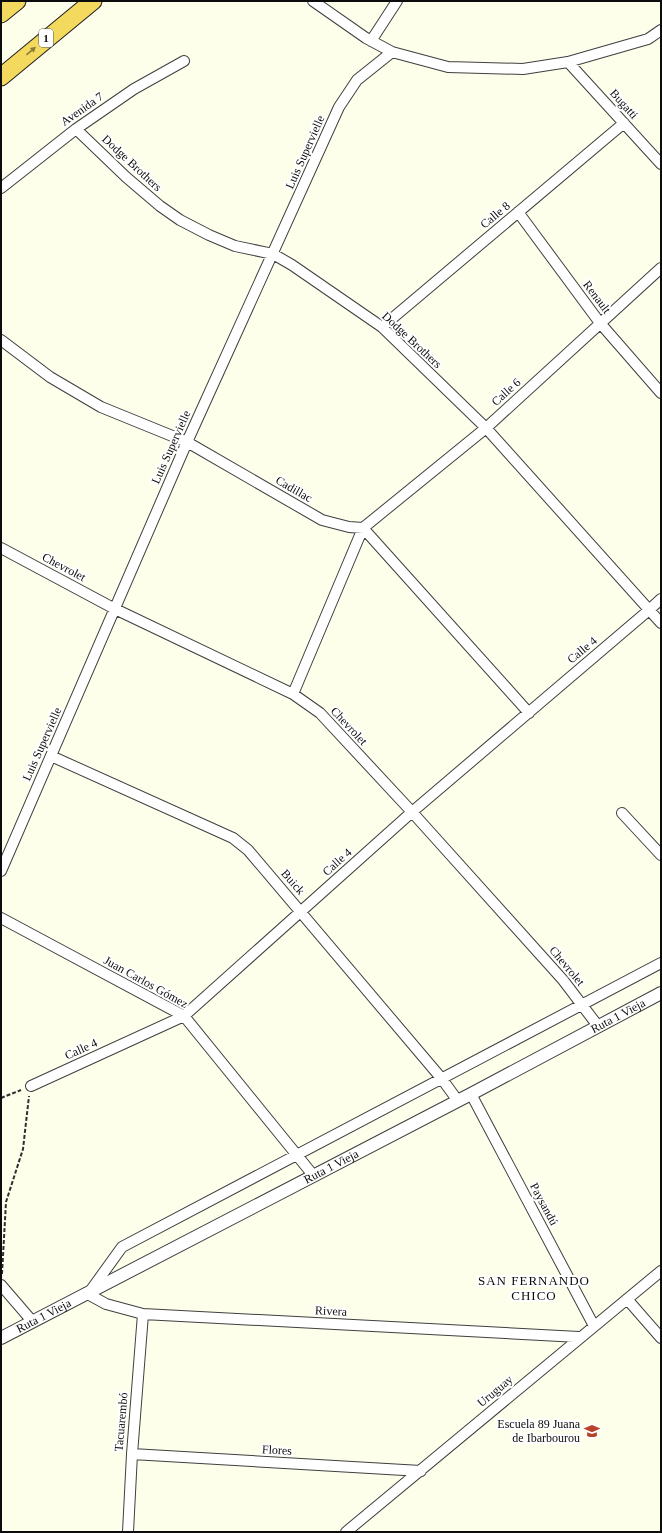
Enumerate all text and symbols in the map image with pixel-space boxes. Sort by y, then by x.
road number: 1 [39,29,53,47]
one-way arrow [25,47,36,56]
street label: Bugatti [607,86,641,122]
street label: Avenida 7 [58,89,106,129]
street label: Luis Supervielle [283,113,327,191]
street label: Dodge Brothers [99,132,165,194]
street label: Calle 8 [477,199,513,231]
street label: Renault [580,278,614,317]
street label: Dodge Brothers [379,309,445,371]
street label: Calle 6 [489,375,523,409]
street label: Luis Supervielle [149,408,193,486]
street label: Cadillac [273,473,315,505]
street label: Chevrolet [40,550,89,585]
street label: Calle 4 [564,634,600,666]
street label: Chevrolet [328,704,371,749]
street label: Luis Supervielle [20,705,64,783]
street label: Calle 4 [320,845,354,879]
street label: Buick [278,867,308,897]
street label: Chevrolet [546,943,588,989]
street label: Juan Carlos Gómez [102,953,190,1011]
street label: Ruta 1 Vieja [588,995,648,1036]
street label: Calle 4 [62,1036,100,1062]
street label: Ruta 1 Vieja [301,1146,362,1187]
street label: Paysandú [527,1180,561,1228]
district label: SAN FERNANDO CHICO [478,1273,590,1303]
street label: Ruta 1 Vieja [14,1296,74,1336]
street label: Rivera [315,1303,348,1319]
street label: Uruguay [474,1372,516,1410]
street label: Tacuarembó [111,1392,131,1452]
place label: Escuela 89 Juana de Ibarbourou [497,1417,581,1445]
school or university icon: Escuela 89 Juana de Ibarbourou [583,1422,601,1440]
street label: Flores [262,1442,293,1458]

